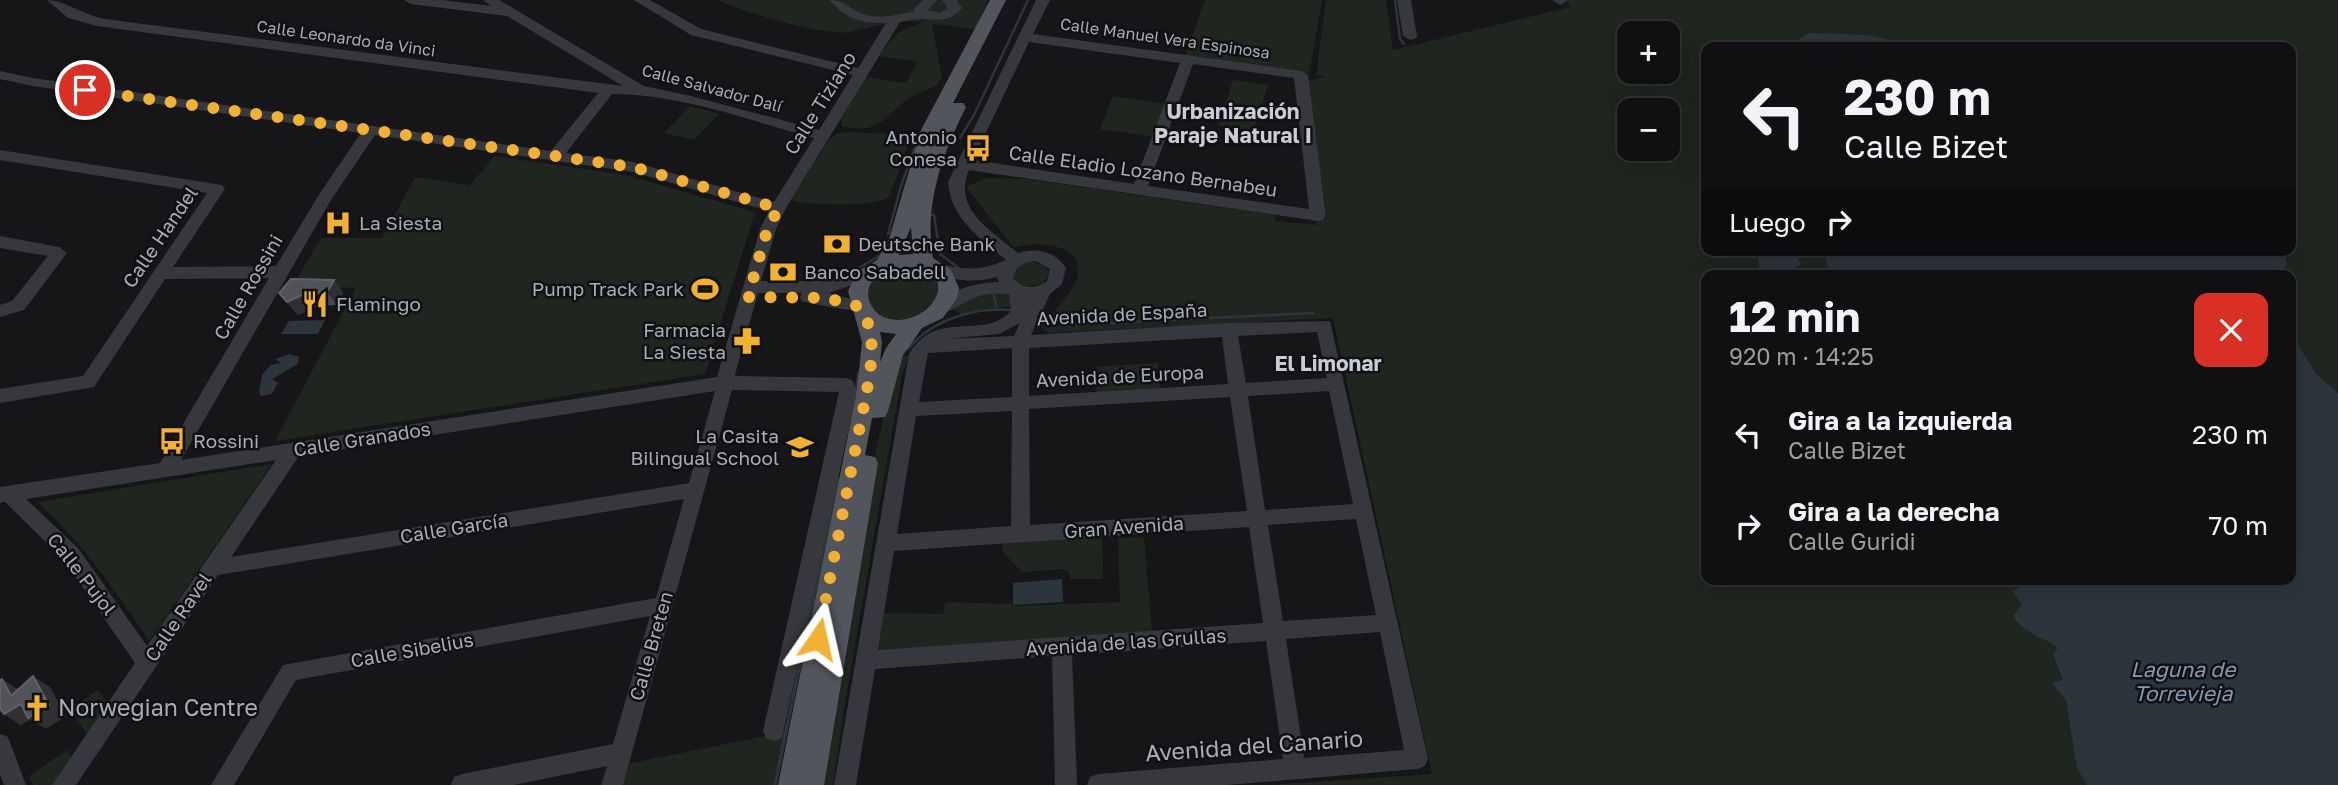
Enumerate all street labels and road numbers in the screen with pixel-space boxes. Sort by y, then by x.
street label: Calle Manuel Vera Espinosa [1059,13,1271,63]
street label: Calle Leonardo da Vinci [255,16,437,60]
street label: Calle Tiziano [779,47,860,158]
street label: Calle Salvador Dalí [640,60,786,117]
street label: Calle Eladio Lozano Bernabeu [1007,140,1279,201]
street label: Calle Handel [117,182,202,292]
street label: Calle Rossini [208,230,287,343]
street label: Avenida de España [1036,298,1208,329]
street label: Avenida de Europa [1035,360,1205,391]
street label: Calle Granados [292,416,432,461]
street label: Calle García [398,508,510,547]
street label: Gran Avenida [1063,511,1185,542]
street label: Calle Pujol [43,528,122,619]
street label: Calle Ravel [140,568,216,665]
street label: Calle Breten [624,589,677,703]
street label: Avenida de las Grullas [1025,623,1227,660]
street label: Calle Sibelius [349,627,475,672]
street label: Avenida del Canario [1144,723,1364,767]

